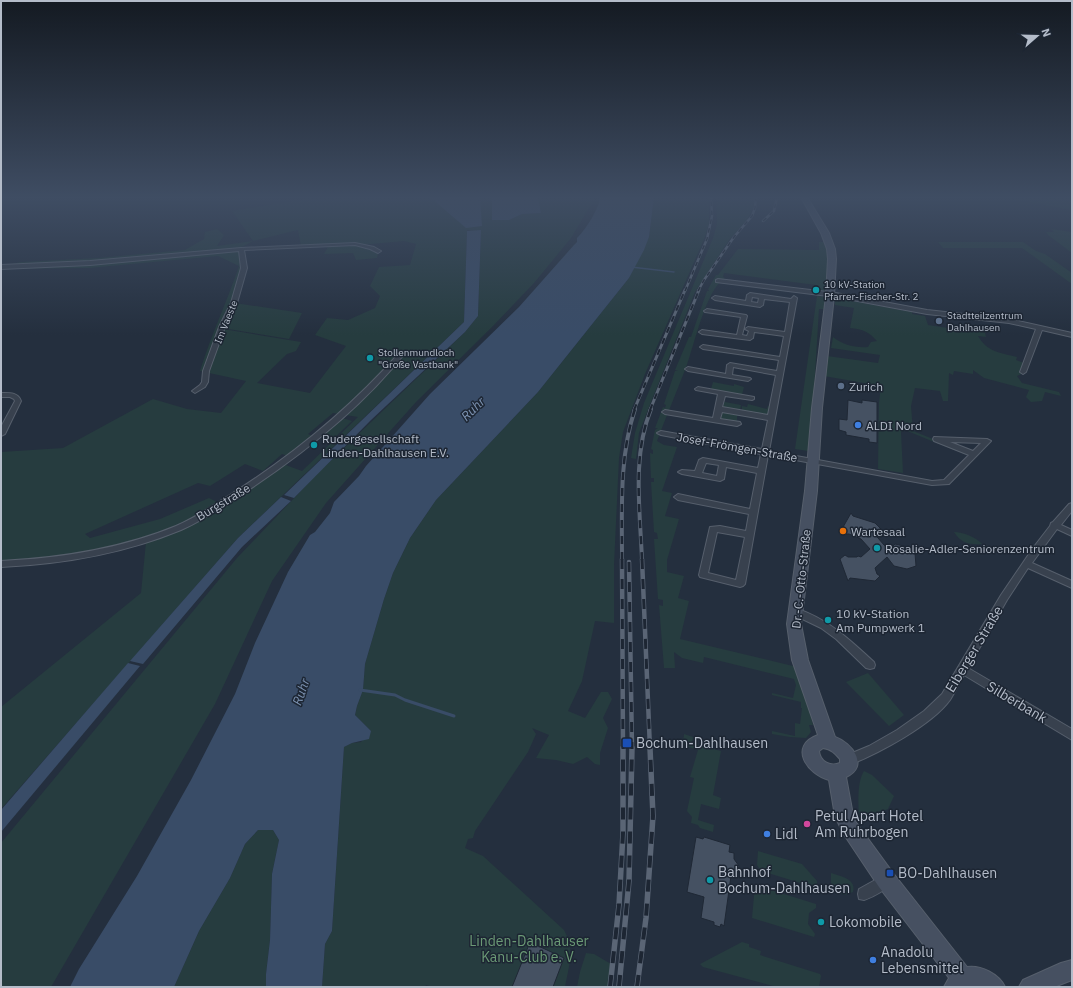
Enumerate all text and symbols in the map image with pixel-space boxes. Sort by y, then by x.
north arrow [1017,16,1057,56]
text: N [1038,26,1054,39]
place label: 10 kV-Station Pfarrer-Fischer-Str. 2 [824,278,919,303]
marker: 10 kV-Station Pfarrer-Fischer-Str. 2 [811,285,821,295]
street label: Im Vaeste [211,298,241,346]
place label: Stadtteilzentrum Dahlhausen [947,309,1022,334]
marker: Stadtteilzentrum Dahlhausen [934,316,944,326]
place label: Stollenmundloch "Große Vastbank" [378,346,458,371]
marker: Stollenmundloch "Große Vastbank" [365,353,375,363]
place label: Zurich [849,379,883,394]
marker: Zurich [836,381,846,391]
water label: Ruhr [457,392,490,425]
place label: ALDI Nord [866,418,922,433]
marker: ALDI Nord [853,420,863,430]
street label: Josef-Frömgen-Straße [675,429,799,465]
place label: Rudergesellschaft Linden-Dahlhausen E.V. [322,431,449,460]
marker: Rudergesellschaft Linden-Dahlhausen E.V. [309,440,319,450]
street label: Burgstraße [193,480,253,524]
place label: Wartesaal [851,524,905,539]
marker: Wartesaal [838,526,848,536]
street label: Dr.-C.-Otto-Straße [788,528,814,629]
place label: Rosalie-Adler-Seniorenzentrum [885,541,1055,556]
marker: Rosalie-Adler-Seniorenzentrum [872,543,882,553]
street label: Eiberger Straße [941,602,1007,696]
place label: 10 kV-Station Am Pumpwerk 1 [836,606,925,635]
marker: 10 kV-Station Am Pumpwerk 1 [823,615,833,625]
water label: Ruhr [289,675,314,708]
street label: Silberbank [984,677,1051,727]
place label: Bochum-Dahlhausen [636,734,768,752]
marker: Bochum-Dahlhausen [621,737,633,749]
place label: Petul Apart Hotel Am Ruhrbogen [815,807,923,841]
marker: Petul Apart Hotel Am Ruhrbogen [802,819,812,829]
place label: Lidl [775,825,798,843]
marker: Lidl [762,829,772,839]
place label: Bahnhof Bochum-Dahlhausen [718,863,850,897]
place label: BO-Dahlhausen [898,864,997,882]
marker: BO-Dahlhausen [885,868,895,878]
marker: Bahnhof Bochum-Dahlhausen [705,875,715,885]
place label: Lokomobile [829,913,902,931]
marker: Lokomobile [816,917,826,927]
park label: Linden-Dahlhauser Kanu-Club e. V. [469,932,589,966]
place label: Anadolu Lebensmittel [881,943,963,977]
marker: Anadolu Lebensmittel [868,955,878,965]

